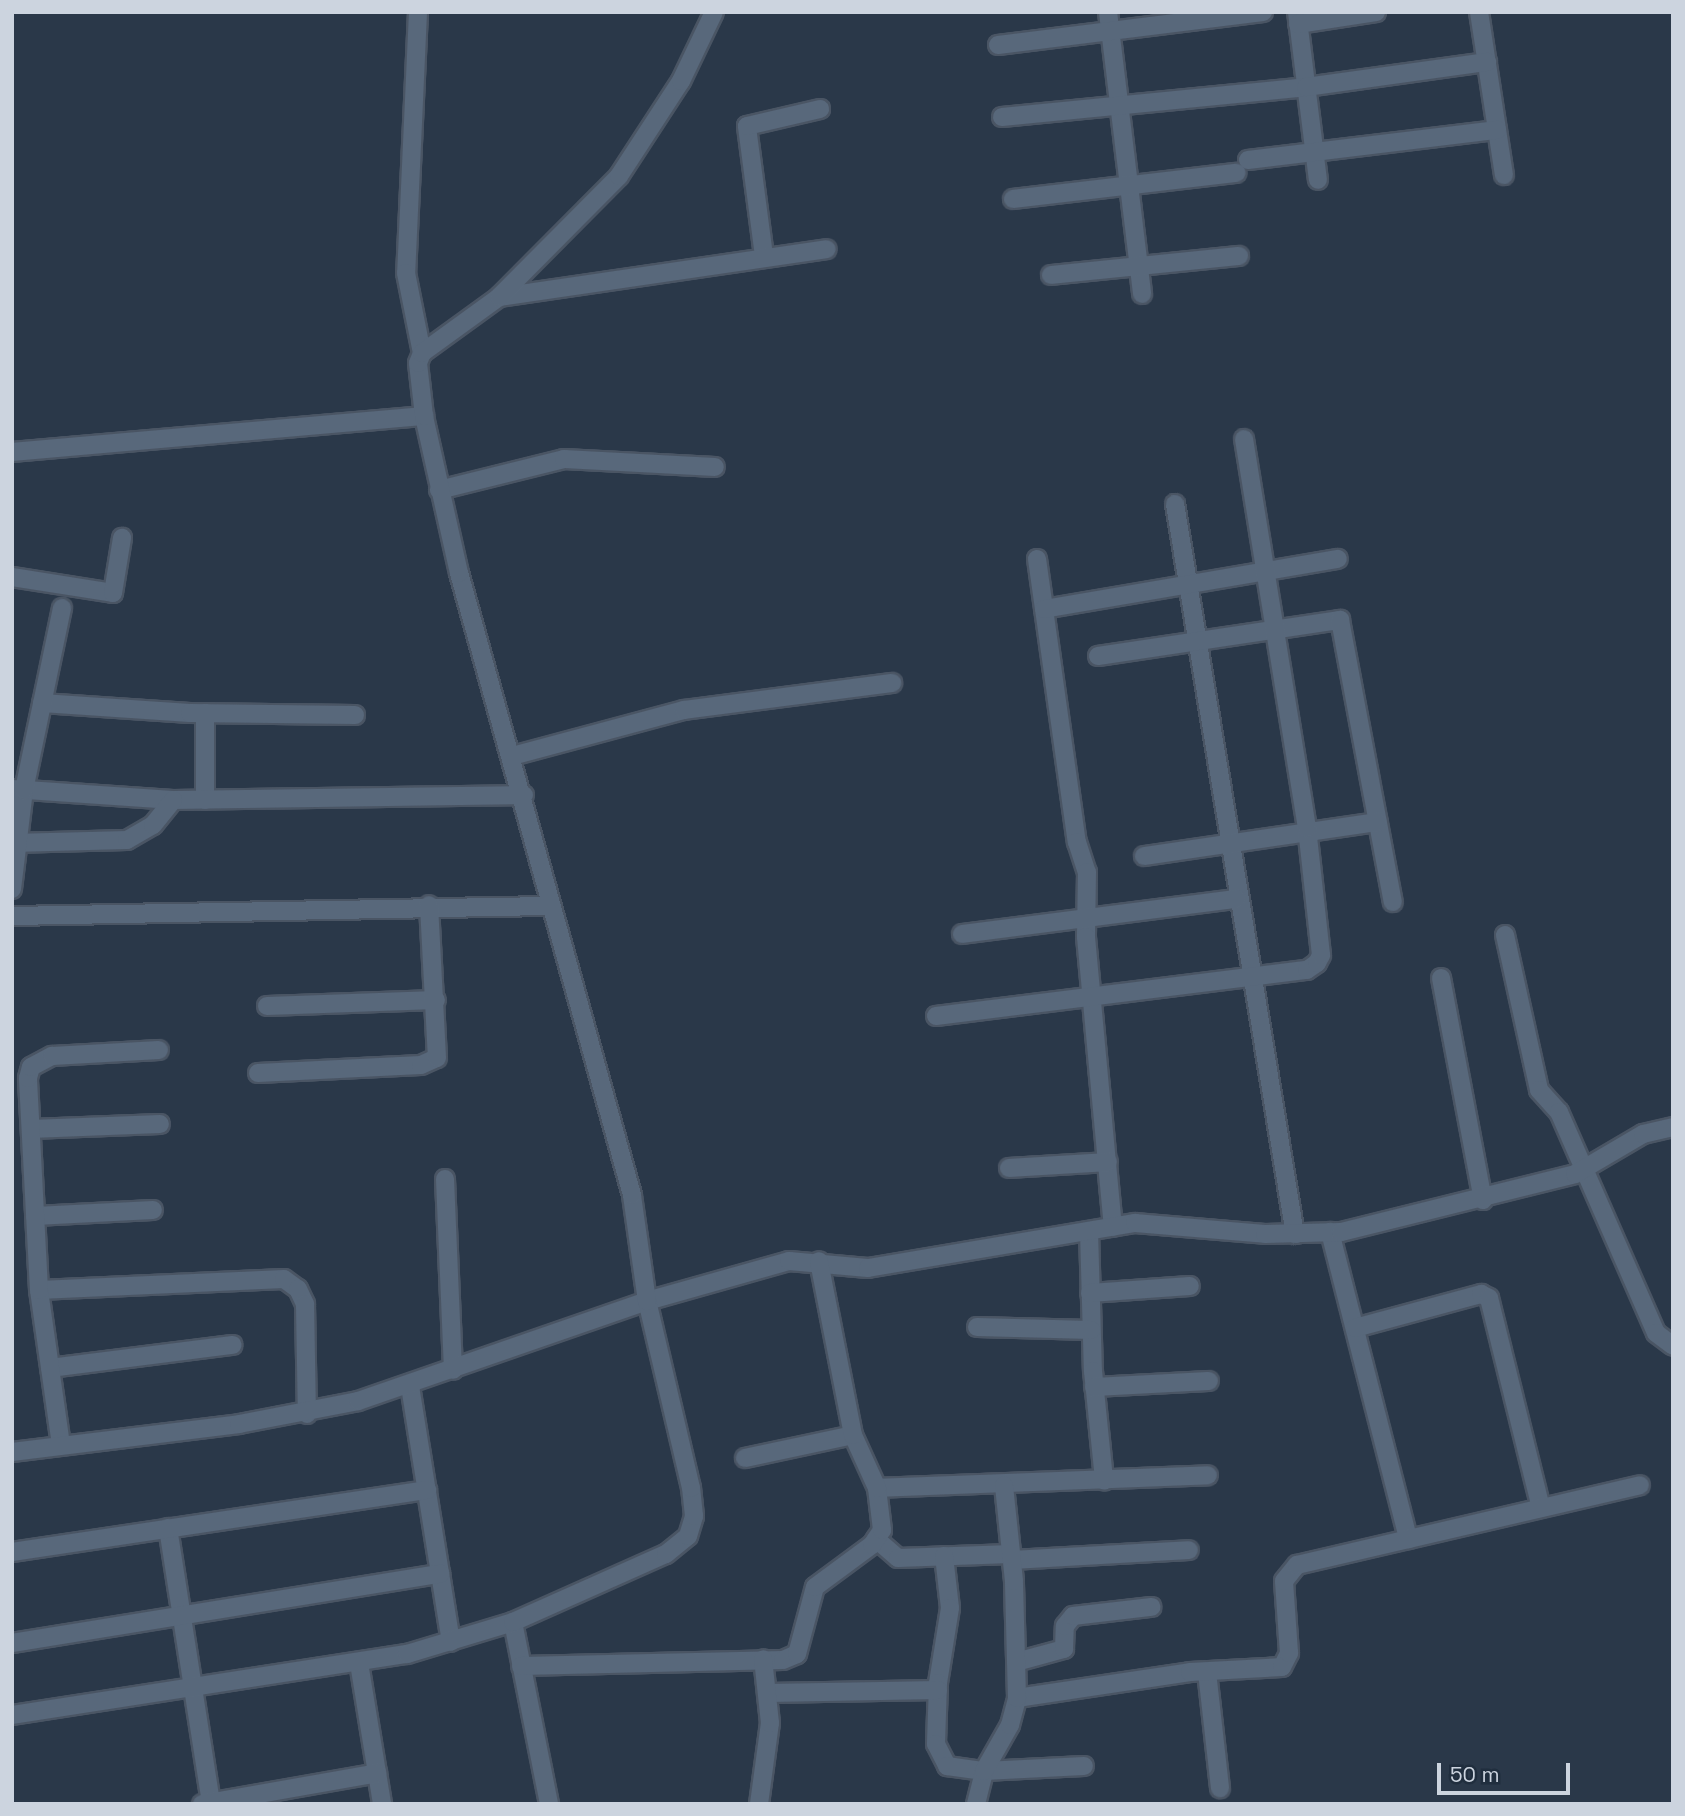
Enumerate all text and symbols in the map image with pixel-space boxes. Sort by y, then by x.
scale bar [1440,1750,1573,1794]
text: 50 m [1450,1761,1500,1788]

